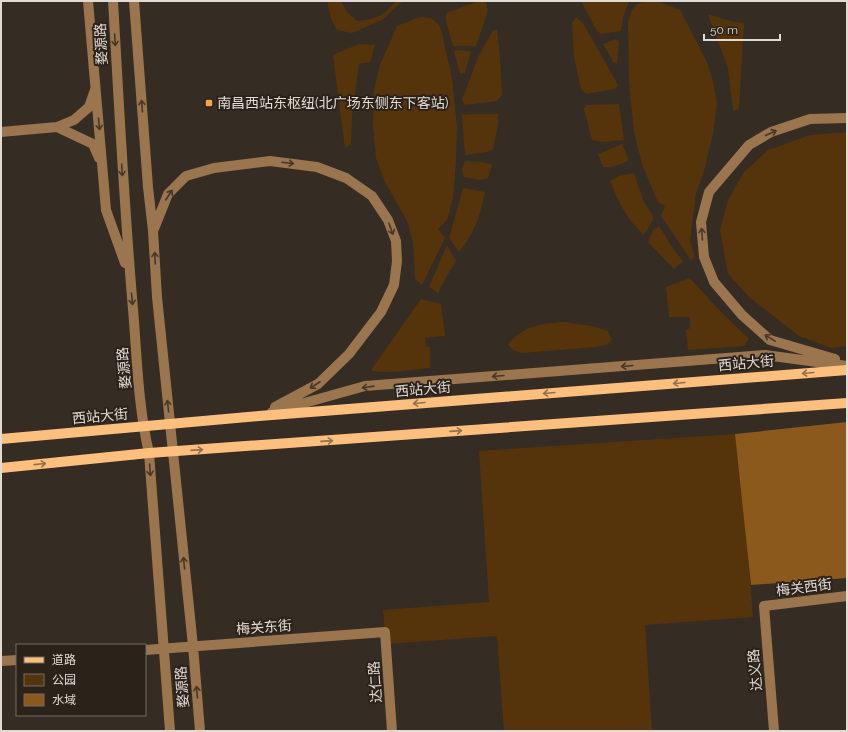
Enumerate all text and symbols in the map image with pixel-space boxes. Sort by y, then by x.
scale bar [704,16,780,42]
street label: 婺源路 [92,23,110,65]
text: 50 m [710,23,738,37]
one-way arrow [112,33,119,46]
place label: 南昌西站东枢纽(北广场东侧东下客站) [217,95,449,111]
marker: 南昌西站东枢纽(北广场东侧东下客站) [204,98,214,108]
one-way arrow [138,100,145,113]
one-way arrow [95,117,102,130]
one-way arrow [765,129,777,136]
one-way arrow [281,159,294,167]
one-way arrow [118,163,126,176]
one-way arrow [165,189,173,201]
one-way arrow [388,223,396,235]
one-way arrow [698,228,705,241]
one-way arrow [151,252,158,265]
one-way arrow [128,292,135,305]
one-way arrow [764,334,776,342]
street label: 婺源路 [114,346,134,390]
street label: 西站大街 [717,353,775,373]
one-way arrow [621,362,634,369]
one-way arrow [802,369,815,376]
one-way arrow [492,372,505,379]
street label: 西站大街 [394,379,452,399]
one-way arrow [673,379,686,386]
one-way arrow [310,381,321,389]
one-way arrow [362,383,375,391]
one-way arrow [543,390,556,397]
one-way arrow [164,400,172,413]
one-way arrow [413,400,426,407]
street label: 西站大街 [71,406,129,426]
one-way arrow [449,428,462,435]
one-way arrow [320,437,333,444]
one-way arrow [190,447,203,454]
one-way arrow [33,460,46,468]
one-way arrow [147,463,154,476]
one-way arrow [180,557,188,570]
street label: 梅关西街 [775,576,833,598]
street label: 梅关东街 [236,617,292,637]
legend [16,644,146,716]
street label: 达义路 [745,648,765,692]
text: 道路 [52,653,76,667]
street label: 达仁路 [366,660,384,704]
street label: 婺源路 [173,665,191,709]
text: 公园 [52,673,76,687]
one-way arrow [193,686,200,699]
text: 水域 [52,693,76,707]

